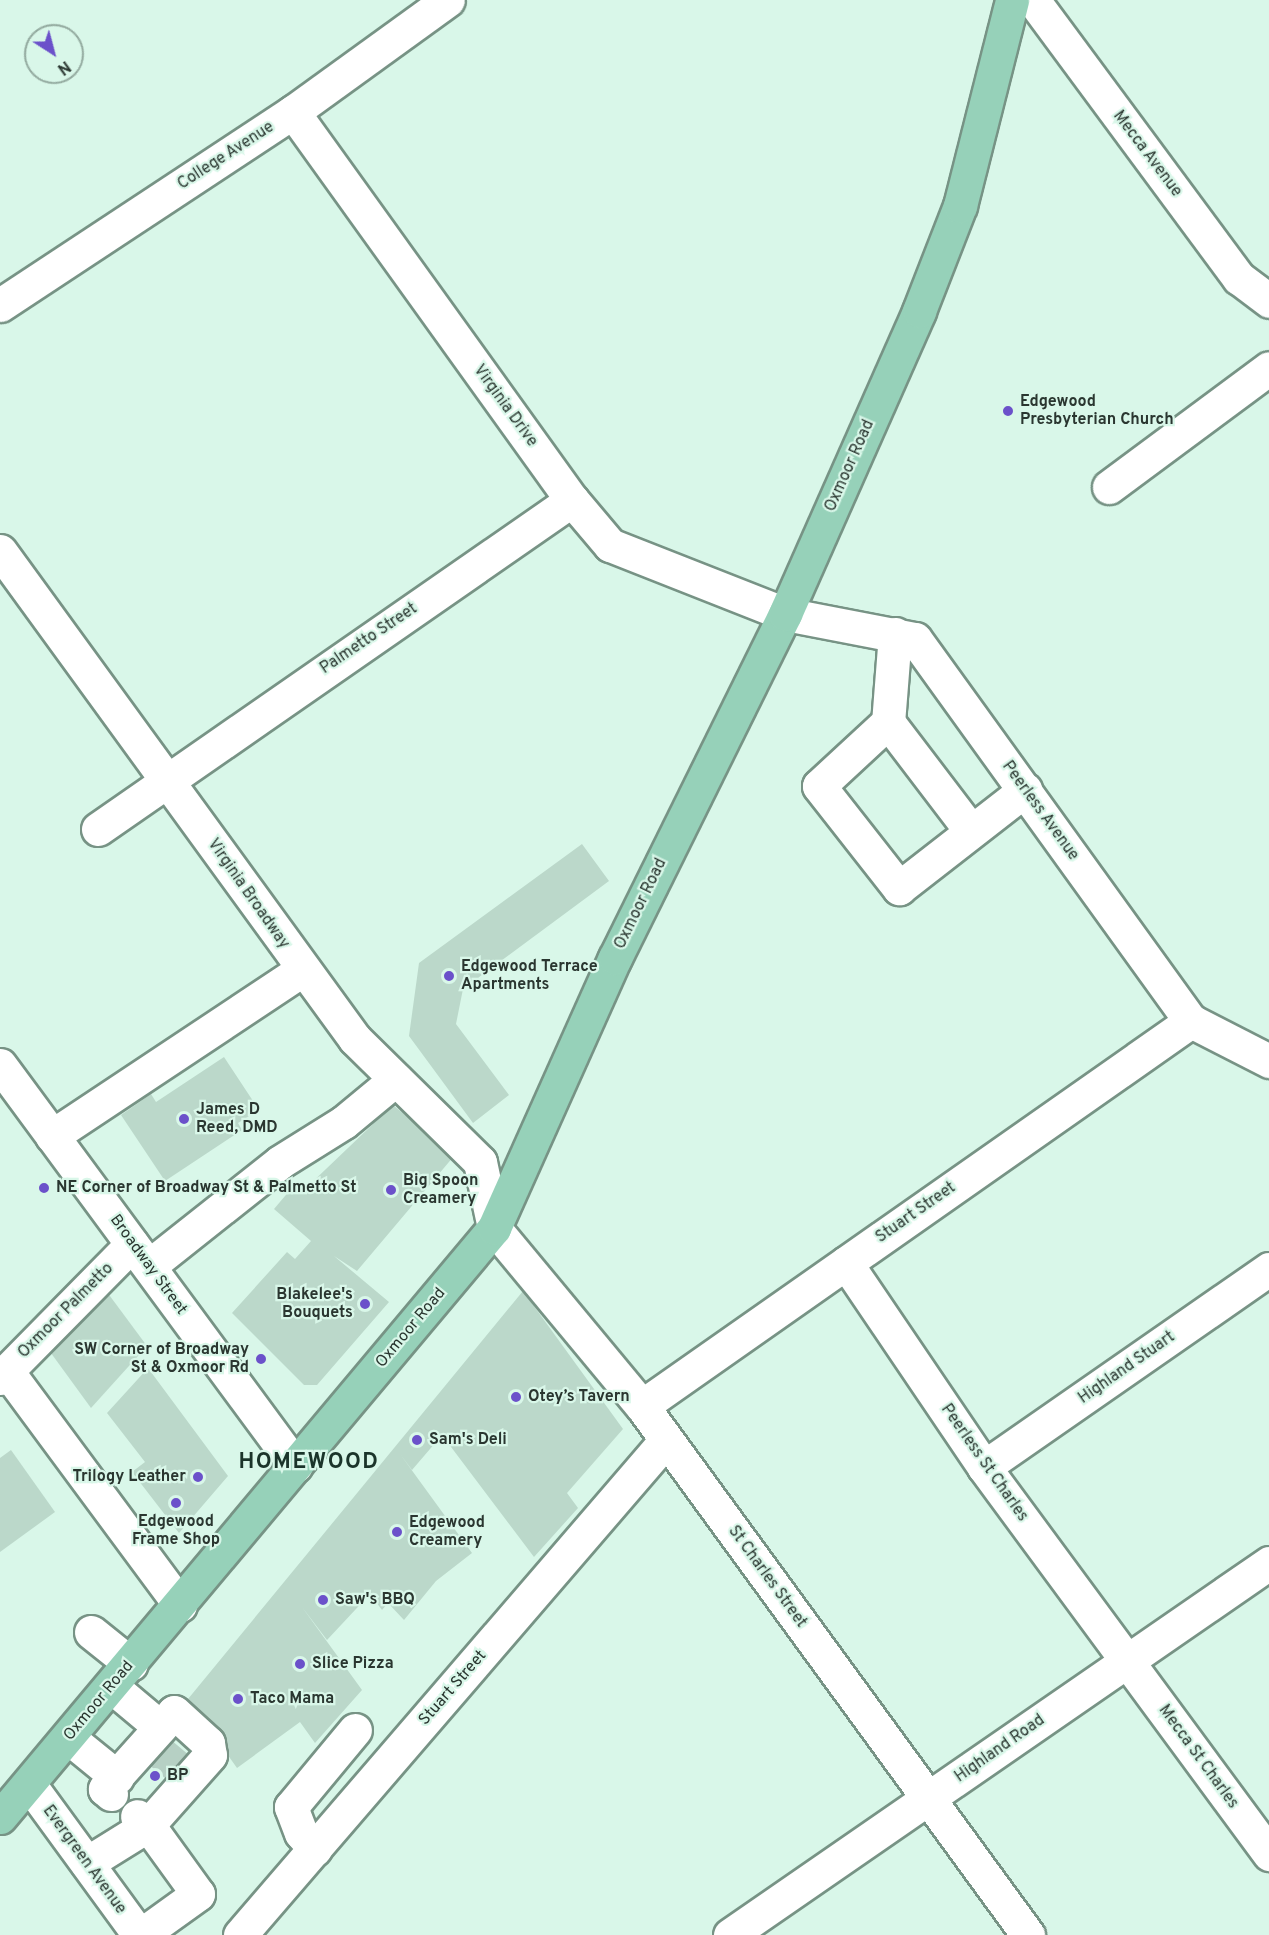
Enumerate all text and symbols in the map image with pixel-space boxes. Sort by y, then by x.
north arrow [24,24,84,84]
text: N [53,55,74,78]
street label: Mecca Avenue [1108,107,1186,201]
street label: College Avenue [174,118,278,194]
street label: Virginia Drive [469,361,541,451]
place label: Edgewood Presbyterian Church [1020,392,1174,430]
marker: Edgewood Presbyterian Church [1001,404,1015,418]
street label: Oxmoor Road [821,417,879,515]
street label: Palmetto Street [317,599,421,679]
street label: Peerless Avenue [997,757,1083,865]
street label: Virginia Broadway [203,835,293,953]
street label: Oxmoor Road [611,856,671,952]
place label: Edgewood Terrace Apartments [461,957,598,995]
marker: Edgewood Terrace Apartments [442,969,456,983]
place label: James D Reed, DMD [196,1100,278,1138]
marker: James D Reed, DMD [177,1112,191,1126]
place label: Big Spoon Creamery [403,1171,479,1209]
place label: NE Corner of Broadway St & Palmetto St [56,1178,356,1198]
street label: Stuart Street [872,1178,960,1248]
marker: NE Corner of Broadway St & Palmetto St [37,1181,51,1195]
marker: Big Spoon Creamery [384,1183,398,1197]
street label: Broadway Street [105,1211,191,1319]
street label: Oxmoor Palmetto [14,1259,118,1363]
street label: Oxmoor Road [372,1284,450,1372]
place label: Blakelee's Bouquets [276,1285,353,1323]
marker: Blakelee's Bouquets [358,1297,372,1311]
street label: Highland Stuart [1075,1328,1179,1408]
place label: SW Corner of Broadway St & Oxmoor Rd [74,1340,249,1378]
marker: SW Corner of Broadway St & Oxmoor Rd [254,1352,268,1366]
place label: Otey’s Tavern [528,1387,630,1407]
marker: Otey’s Tavern [509,1390,523,1404]
street label: Peerless St Charles [936,1401,1032,1525]
place label: Sam's Deli [429,1430,507,1450]
marker: Sam's Deli [410,1433,424,1447]
district label: HOMEWOOD [239,1450,379,1476]
place label: Trilogy Leather [72,1467,186,1487]
marker: Trilogy Leather [191,1470,205,1484]
marker: Edgewood Frame Shop [169,1496,183,1510]
place label: Edgewood Frame Shop [132,1512,220,1550]
place label: Edgewood Creamery [409,1513,485,1551]
street label: St Charles Street [724,1522,810,1632]
marker: Edgewood Creamery [390,1525,404,1539]
place label: Saw's BBQ [335,1590,415,1610]
marker: Saw's BBQ [316,1593,330,1607]
street label: Stuart Street [415,1647,491,1729]
place label: Slice Pizza [312,1654,394,1674]
street label: Oxmoor Road [60,1657,138,1745]
marker: Slice Pizza [293,1657,307,1671]
place label: Taco Mama [250,1689,334,1709]
marker: Taco Mama [231,1692,245,1706]
street label: Mecca St Charles [1154,1701,1242,1813]
street label: Highland Road [951,1711,1049,1787]
place label: BP [167,1766,188,1786]
marker: BP [148,1769,162,1783]
street label: Evergreen Avenue [38,1802,130,1918]

